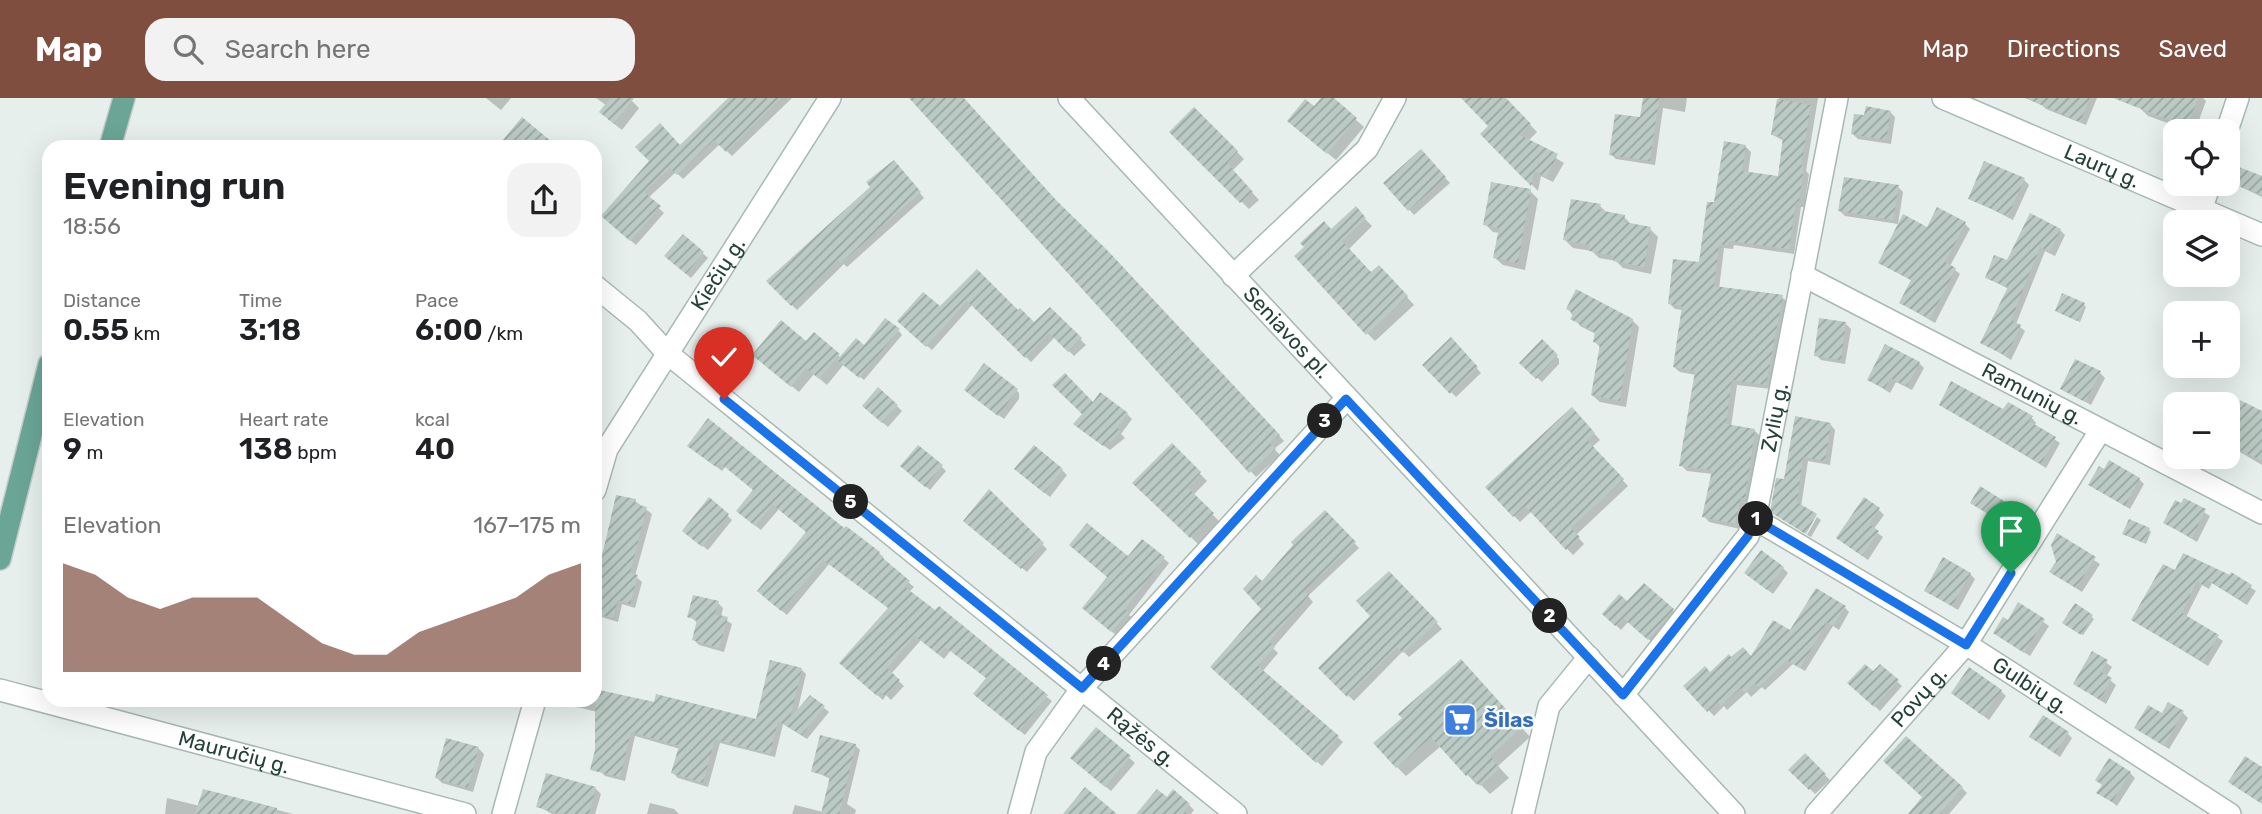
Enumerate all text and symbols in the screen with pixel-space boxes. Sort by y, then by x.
search box [145,18,635,81]
text: Map [35,30,103,69]
icon: search [169,30,207,68]
text: Search here [225,34,370,65]
text: Map [1922,35,1969,63]
text: Directions [2007,35,2120,63]
text: Saved [2158,35,2227,63]
map controls [2163,119,2240,469]
button: locate [2163,119,2240,196]
street label: Laurų g. [2061,139,2144,193]
text: Evening run [63,163,286,209]
button: share [507,163,581,237]
button: layers [2163,210,2240,287]
text: 18:56 [63,212,121,240]
street label: Kiečių g. [685,233,750,315]
street label: Seniavos pl. [1238,281,1336,383]
text: Distance [63,289,141,312]
text: Time [239,289,282,312]
text: Pace [415,289,459,312]
button: + [2163,301,2240,378]
text: 0.55 [63,312,129,348]
text: 3:18 [239,312,301,348]
text: 6:00 [415,312,483,348]
text: km [129,322,160,345]
text: /km [483,322,523,345]
pin [694,327,754,399]
icon: check [705,338,743,376]
street label: Ramunių g. [1978,357,2087,430]
street label: Zylių g. [1755,381,1793,454]
button: − [2163,392,2240,469]
pin: 3 [1308,404,1342,438]
text: Elevation [63,408,144,431]
text: Heart rate [239,408,329,431]
text: kcal [415,408,450,431]
text: 3 [1318,409,1331,432]
text: 9 [63,431,82,467]
text: 138 [239,431,293,467]
text: 40 [415,431,455,467]
text: m [82,441,103,464]
text: bpm [293,441,337,464]
pin: 5 [834,484,868,520]
text: 5 [844,490,857,513]
pin [1981,501,2041,573]
pin: 1 [1738,502,1774,536]
text: 1 [1751,507,1760,530]
text: Elevation [63,511,162,539]
text: 167–175 m [473,511,581,539]
icon: arrive [1992,512,2030,550]
pin: 2 [1532,598,1568,634]
text: 2 [1543,604,1556,627]
pin: 4 [1086,646,1122,682]
text: 4 [1097,652,1110,675]
street label: Gulbių g. [1988,652,2073,719]
street label: Povų g. [1886,661,1952,732]
supermarket icon: Šilas [1441,701,1479,739]
street label: Rąžės g. [1102,702,1181,772]
place label: Šilas [1484,707,1534,732]
street label: Mauručių g. [176,725,292,779]

